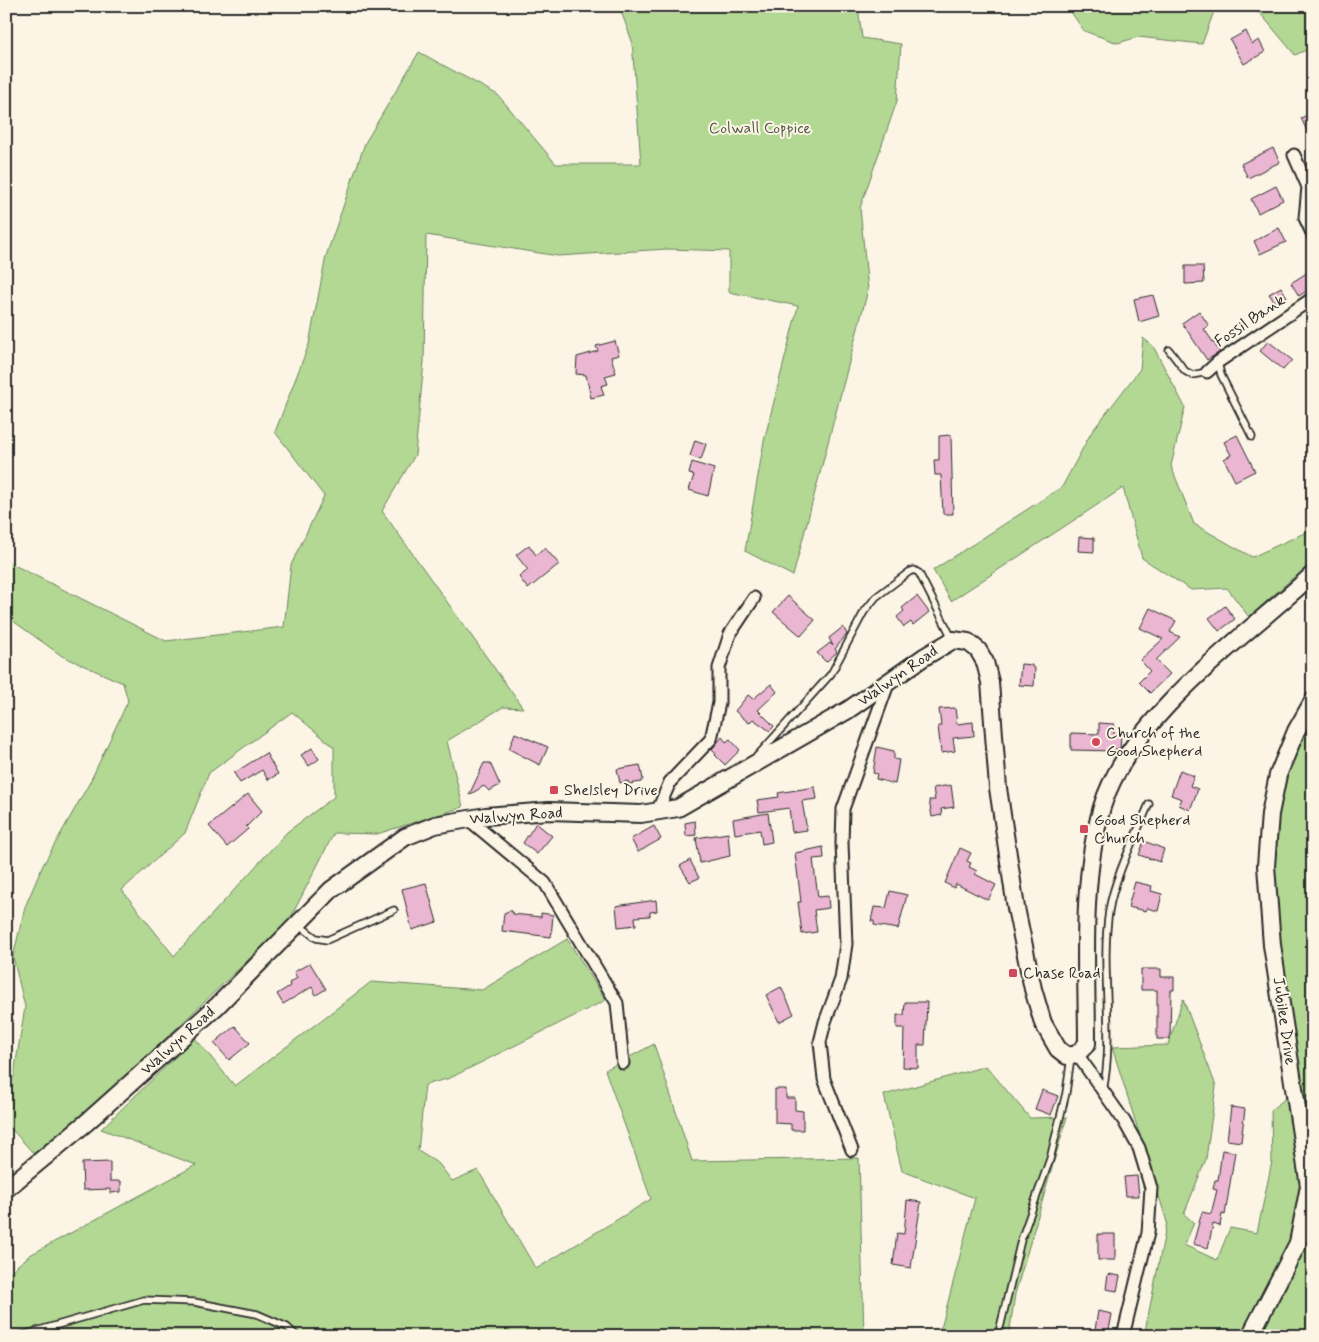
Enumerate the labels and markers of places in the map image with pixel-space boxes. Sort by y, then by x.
place label: Church of the Good Shepherd [1106,723,1202,762]
marker: Church of the Good Shepherd [1090,736,1102,748]
place label: Shelsley Drive [564,780,658,801]
marker: Shelsley Drive [548,784,560,796]
place label: Good Shepherd Church [1094,810,1190,849]
marker: Good Shepherd Church [1078,823,1090,835]
place label: Chase Road [1023,963,1101,984]
marker: Chase Road [1007,967,1019,979]

